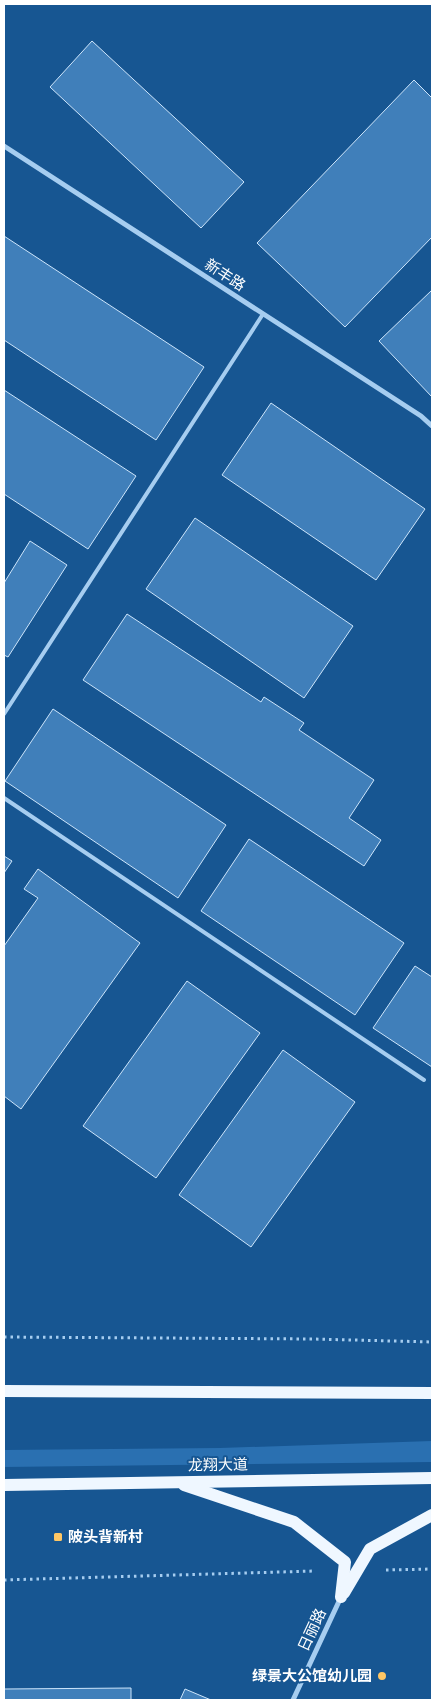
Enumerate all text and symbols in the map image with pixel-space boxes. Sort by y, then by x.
street label: 新丰路 [201,254,250,296]
street label: 龙翔大道 [188,1453,248,1476]
place label: 陂头背新村 [68,1526,143,1547]
marker: 陂头背新村 [52,1531,64,1543]
street label: 日丽路 [293,1605,331,1655]
place label: 绿景大公馆幼儿园 [252,1665,372,1686]
marker: 绿景大公馆幼儿园 [376,1670,388,1682]

